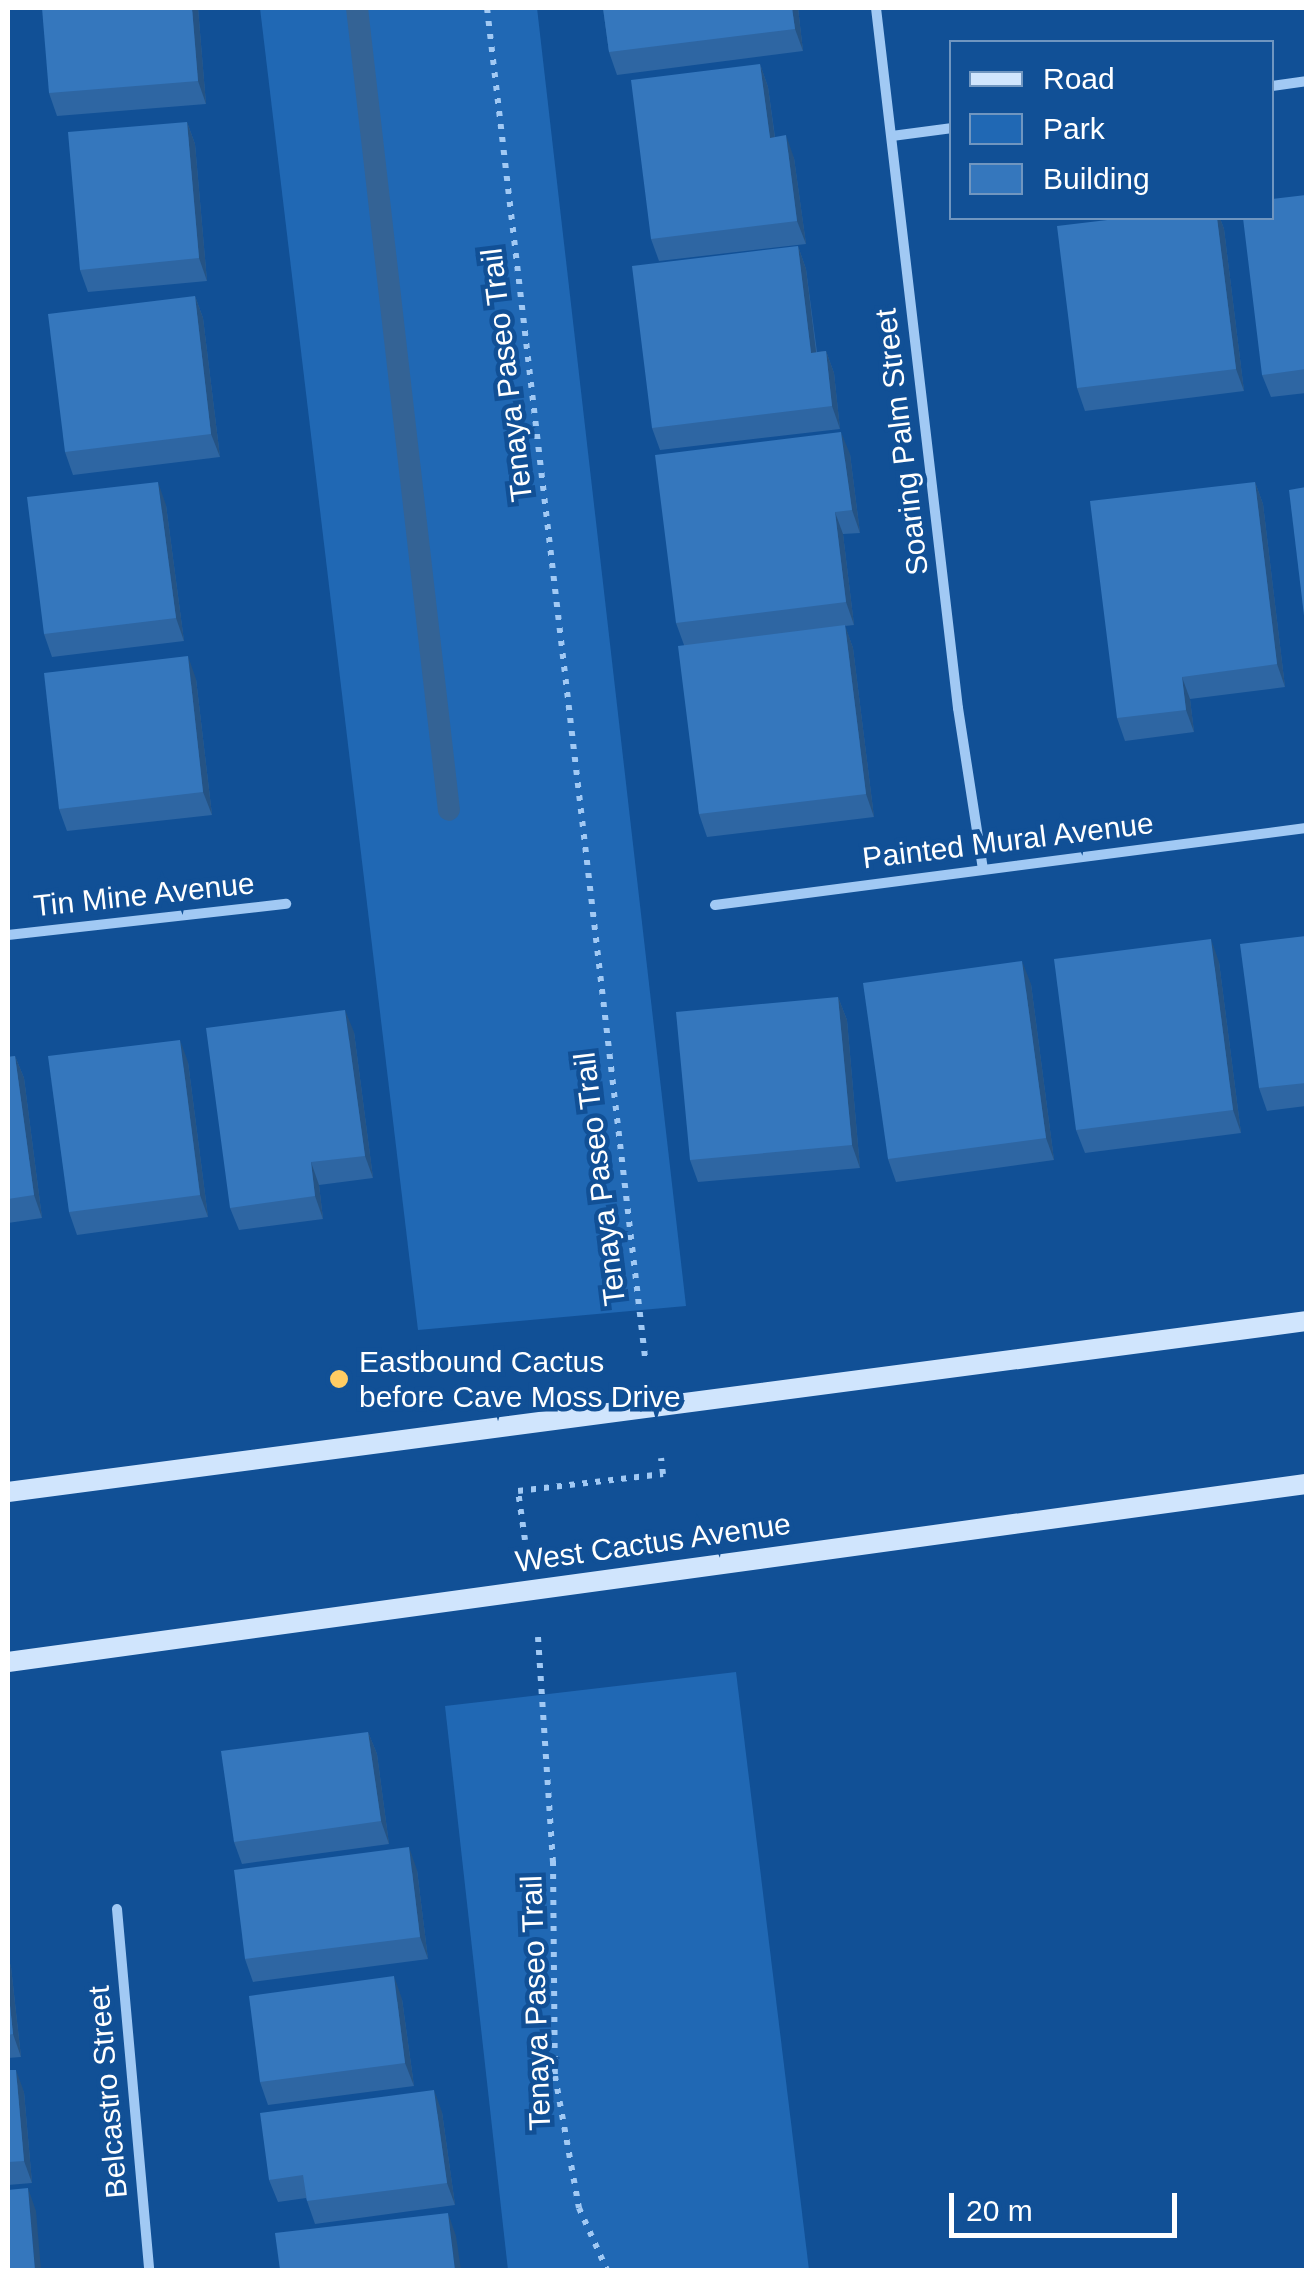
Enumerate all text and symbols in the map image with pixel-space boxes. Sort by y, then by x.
legend [949,40,1274,220]
text: Road [1043,62,1115,95]
text: Park [1043,112,1105,145]
text: Building [1043,162,1150,195]
street label: Tenaya Paseo Trail [474,246,540,504]
street label: Soaring Palm Street [868,307,936,577]
street label: Painted Mural Avenue [860,805,1156,877]
street label: Tin Mine Avenue [31,865,257,925]
street label: Tenaya Paseo Trail [567,1050,633,1308]
place label: Eastbound Cactus before Cave Moss Drive [359,1344,681,1414]
marker: Eastbound Cactus before Cave Moss Drive [328,1368,350,1390]
street label: West Cactus Avenue [512,1506,794,1580]
street label: Tenaya Paseo Trail [514,1875,558,2131]
street label: Belcastro Street [81,1984,135,2200]
scale bar [954,2173,1182,2235]
text: 20 m [966,2194,1033,2227]

